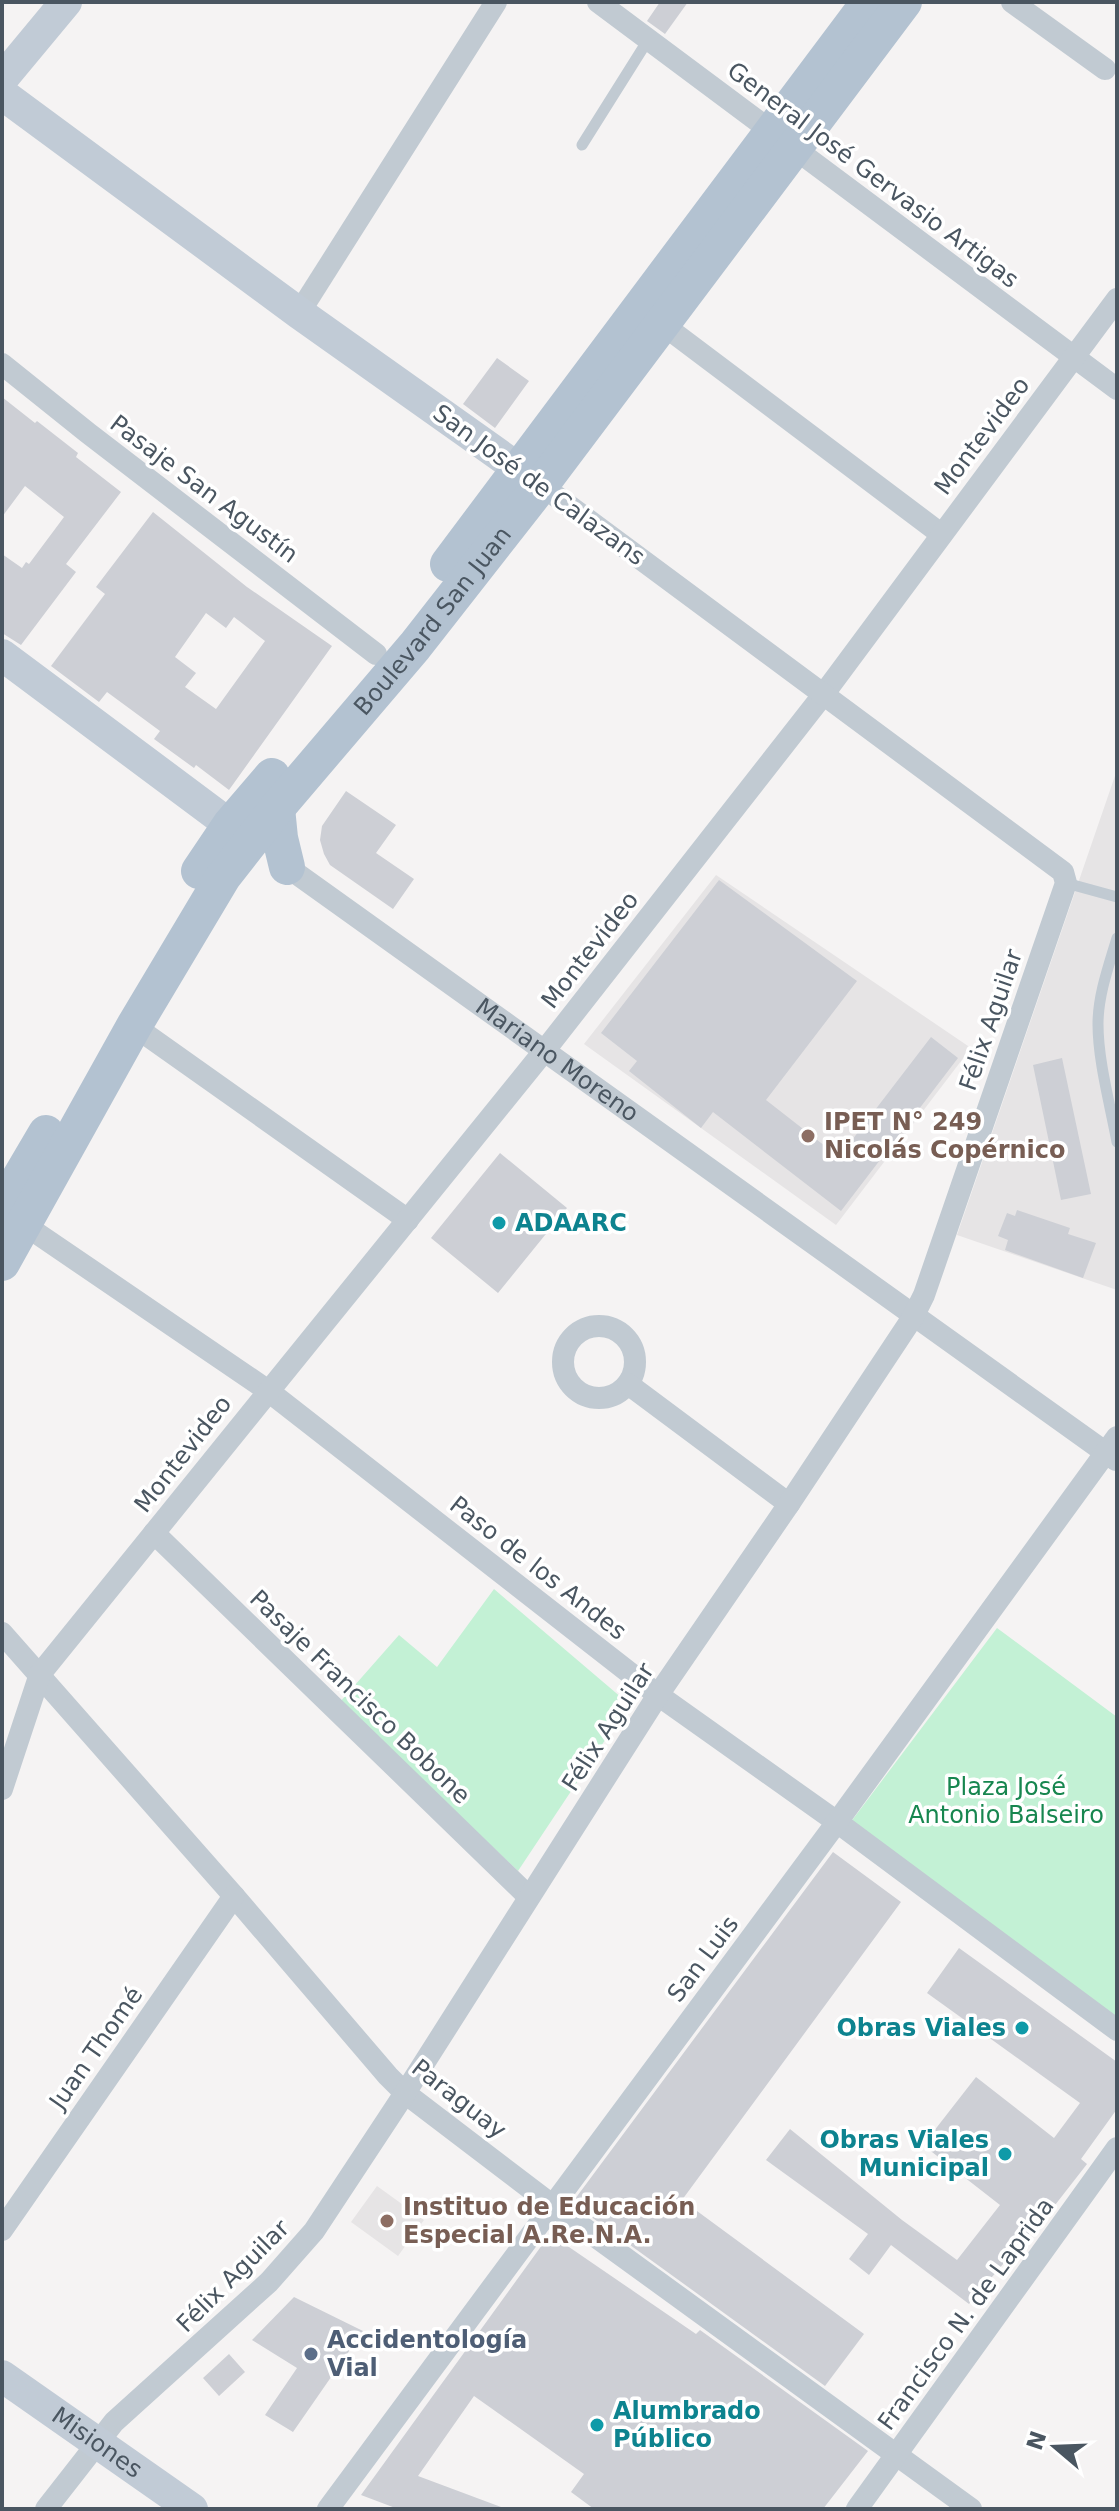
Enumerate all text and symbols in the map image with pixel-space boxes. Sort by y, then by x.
street label: General José Gervasio Artigas [722,56,1024,294]
street label: Montevideo [929,372,1035,500]
street label: San José de Calazans [428,399,650,571]
street label: Pasaje San Agustín [105,409,303,569]
street label: Boulevard San Juan [348,521,517,721]
street label: Montevideo [536,886,644,1014]
street label: Félix Aguilar [954,946,1028,1094]
street label: Mariano Moreno [470,992,644,1128]
place label: IPET N° 249 Nicolás Copérnico [824,1108,1066,1164]
marker: IPET N° 249 Nicolás Copérnico [799,1127,817,1145]
place label: ADAARC [515,1209,627,1237]
marker: ADAARC [490,1214,508,1232]
street label: Montevideo [129,1390,237,1518]
street label: Paso de los Andes [444,1490,632,1646]
street label: Pasaje Francisco Bobone [244,1584,476,1810]
street label: Félix Aguilar [556,1658,660,1796]
park label: Plaza José Antonio Balseiro [908,1773,1104,1829]
street label: San Luis [662,1911,744,2007]
street label: Juan Thomé [43,1982,148,2116]
place label: Obras Viales [836,2014,1006,2042]
marker: Obras Viales [1013,2019,1031,2037]
street label: Paraguay [406,2053,512,2145]
place label: Obras Viales Municipal [819,2126,989,2182]
marker: Obras Viales Municipal [996,2145,1014,2163]
street label: Francisco N. de Laprida [872,2192,1060,2436]
place label: Instituo de Educación Especial A.Re.N.A. [403,2193,695,2249]
marker: Instituo de Educación Especial A.Re.N.A. [378,2212,396,2230]
street label: Félix Aguilar [171,2214,295,2338]
place label: Accidentología Vial [327,2326,527,2382]
marker: Accidentología Vial [302,2345,320,2363]
place label: Alumbrado Público [613,2397,761,2453]
street label: Misiones [46,2401,148,2484]
north arrow [1015,2407,1095,2487]
marker: Alumbrado Público [588,2416,606,2434]
text: N [1022,2428,1051,2453]

